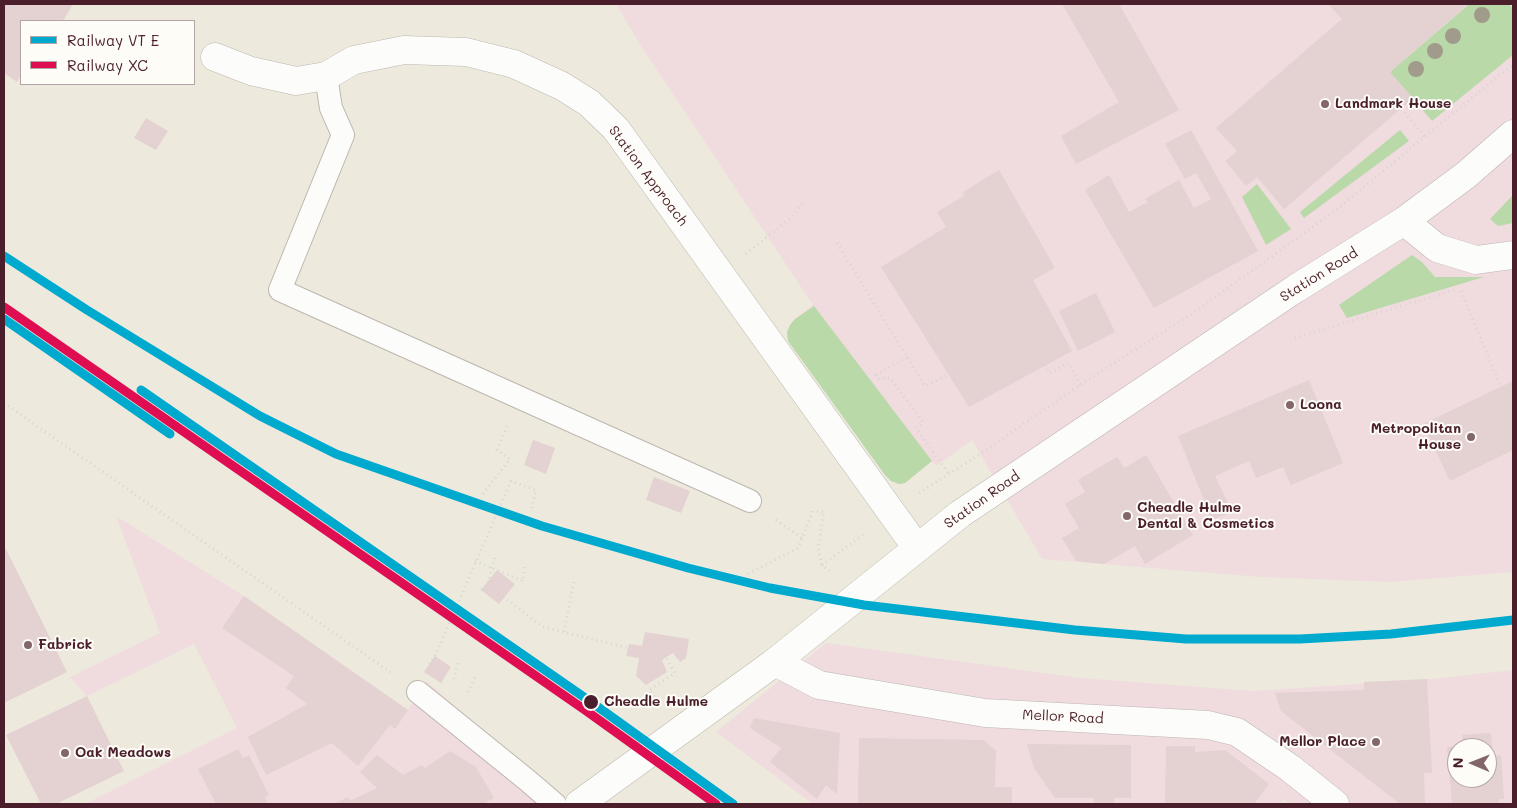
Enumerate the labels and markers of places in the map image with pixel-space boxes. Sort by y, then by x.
place label: Landmark House [1335,96,1451,112]
marker: Landmark House [1319,98,1331,110]
place label: Loona [1300,397,1342,413]
marker: Loona [1284,399,1296,411]
place label: Metropolitan House [1371,421,1461,454]
marker: Metropolitan House [1465,431,1477,443]
place label: Cheadle Hulme Dental & Cosmetics [1137,500,1274,532]
marker: Cheadle Hulme Dental & Cosmetics [1121,510,1133,522]
place label: Fabrick [38,637,92,653]
marker: Fabrick [22,639,34,651]
marker: Cheadle Hulme [582,693,600,711]
place label: Cheadle Hulme [604,694,708,710]
place label: Mellor Place [1279,734,1366,750]
marker: Mellor Place [1370,736,1382,748]
place label: Oak Meadows [75,745,171,761]
marker: Oak Meadows [59,747,71,759]

